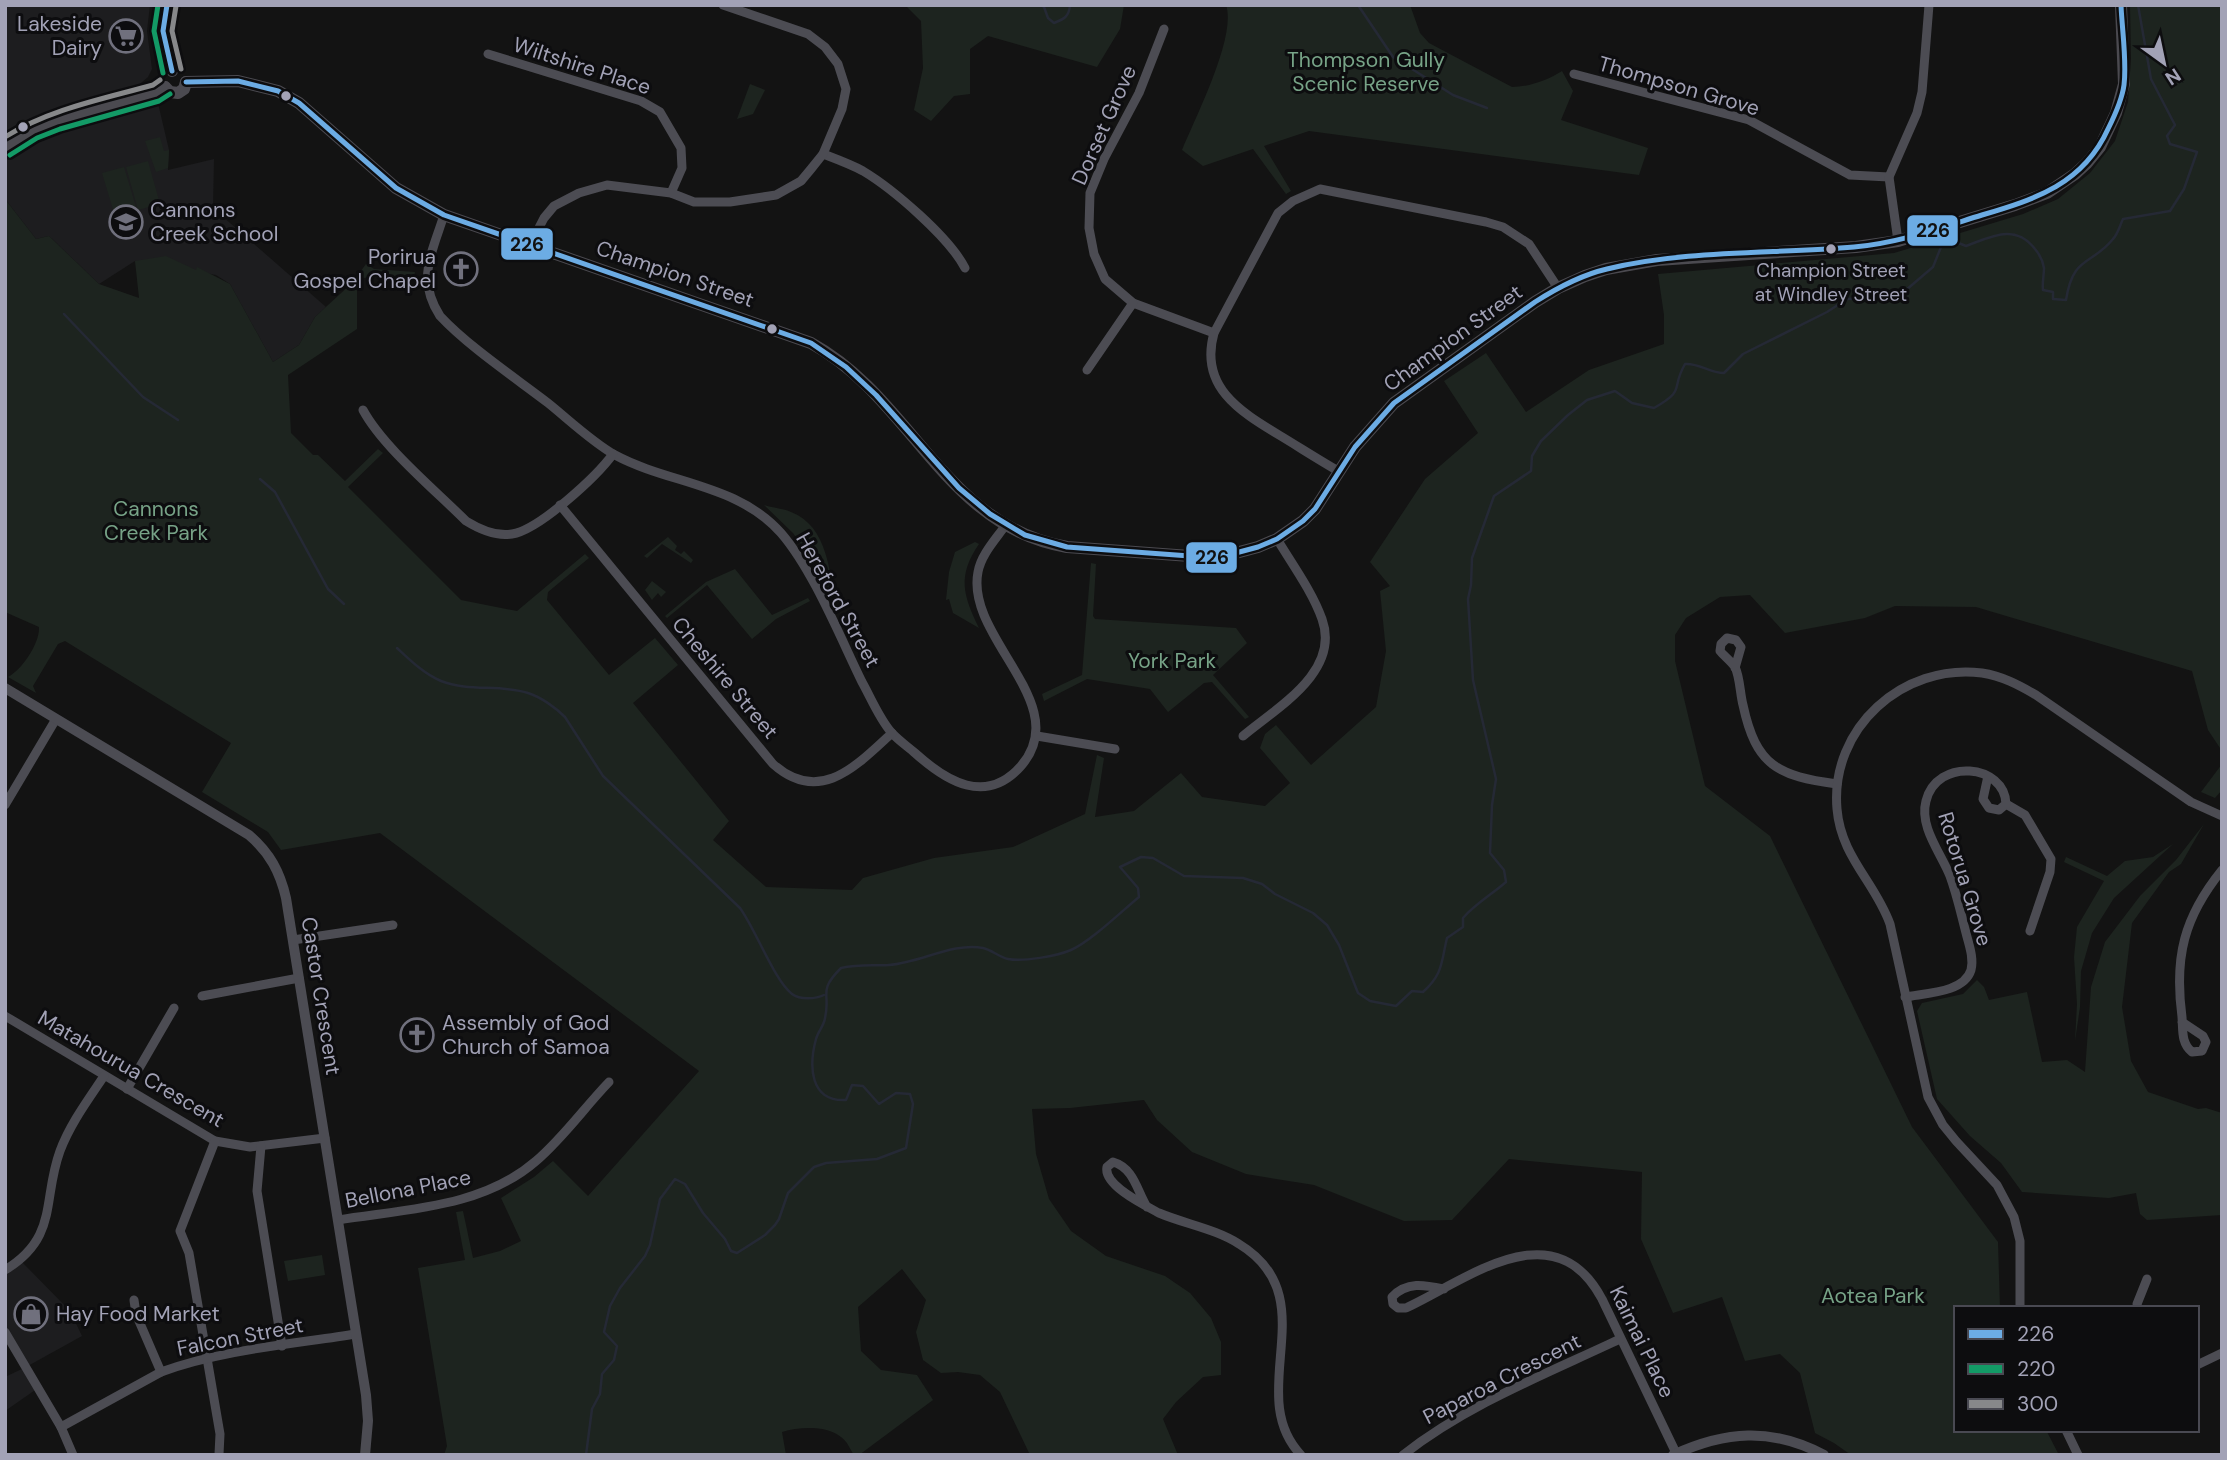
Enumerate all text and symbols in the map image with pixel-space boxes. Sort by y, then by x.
place label: Lakeside Dairy [17,10,102,62]
supermarket icon: Lakeside Dairy [107,17,145,55]
north arrow [2129,28,2199,98]
street label: Wiltshire Place [510,31,654,101]
park label: Thompson Gully Scenic Reserve [1287,46,1445,98]
street label: Thompson Grove [1595,50,1763,122]
street label: Dorset Grove [1065,61,1143,189]
text: N [2160,63,2186,91]
unlabelled marker [279,89,293,103]
unlabelled marker [16,120,30,134]
place label: Cannons Creek School [150,196,278,248]
school or university icon: Cannons Creek School [107,203,145,241]
line badge: 226 [1906,214,1959,247]
text: 226 [1916,218,1950,243]
line badge: 226 [500,227,554,261]
text: 226 [510,232,544,257]
street label: Champion Street [592,234,758,314]
marker: Champion Street at Windley Street [1824,242,1838,256]
place label: Porirua Gospel Chapel [293,243,436,295]
church icon: Porirua Gospel Chapel [442,250,480,288]
place label: Champion Street at Windley Street [1755,258,1907,307]
street label: Champion Street [1378,278,1528,398]
unlabelled marker [765,322,779,336]
park label: Cannons Creek Park [104,495,208,547]
street label: Hereford Street [789,527,887,673]
line badge: 226 [1185,541,1238,574]
text: 226 [1195,545,1229,570]
street label: Cheshire Street [666,611,784,745]
park label: York Park [1128,647,1217,675]
street label: Rotorua Grove [1931,809,1999,950]
street label: Castor Crescent [295,915,347,1077]
street label: Matahourua Crescent [33,1004,229,1134]
place label: Assembly of God Church of Samoa [442,1009,610,1061]
church icon: Assembly of God Church of Samoa [398,1016,436,1054]
street label: Bellona Place [343,1163,473,1215]
street label: Kaimai Place [1603,1281,1681,1403]
park label: Aotea Park [1821,1282,1925,1310]
shop icon: Hay Food Market [12,1295,50,1333]
place label: Hay Food Market [56,1300,220,1328]
legend [1954,1306,2199,1432]
street label: Falcon Street [174,1311,306,1363]
text: 226 [2017,1320,2054,1348]
street label: Paparoa Crescent [1418,1327,1586,1431]
text: 220 [2017,1355,2055,1383]
text: 300 [2017,1390,2058,1418]

